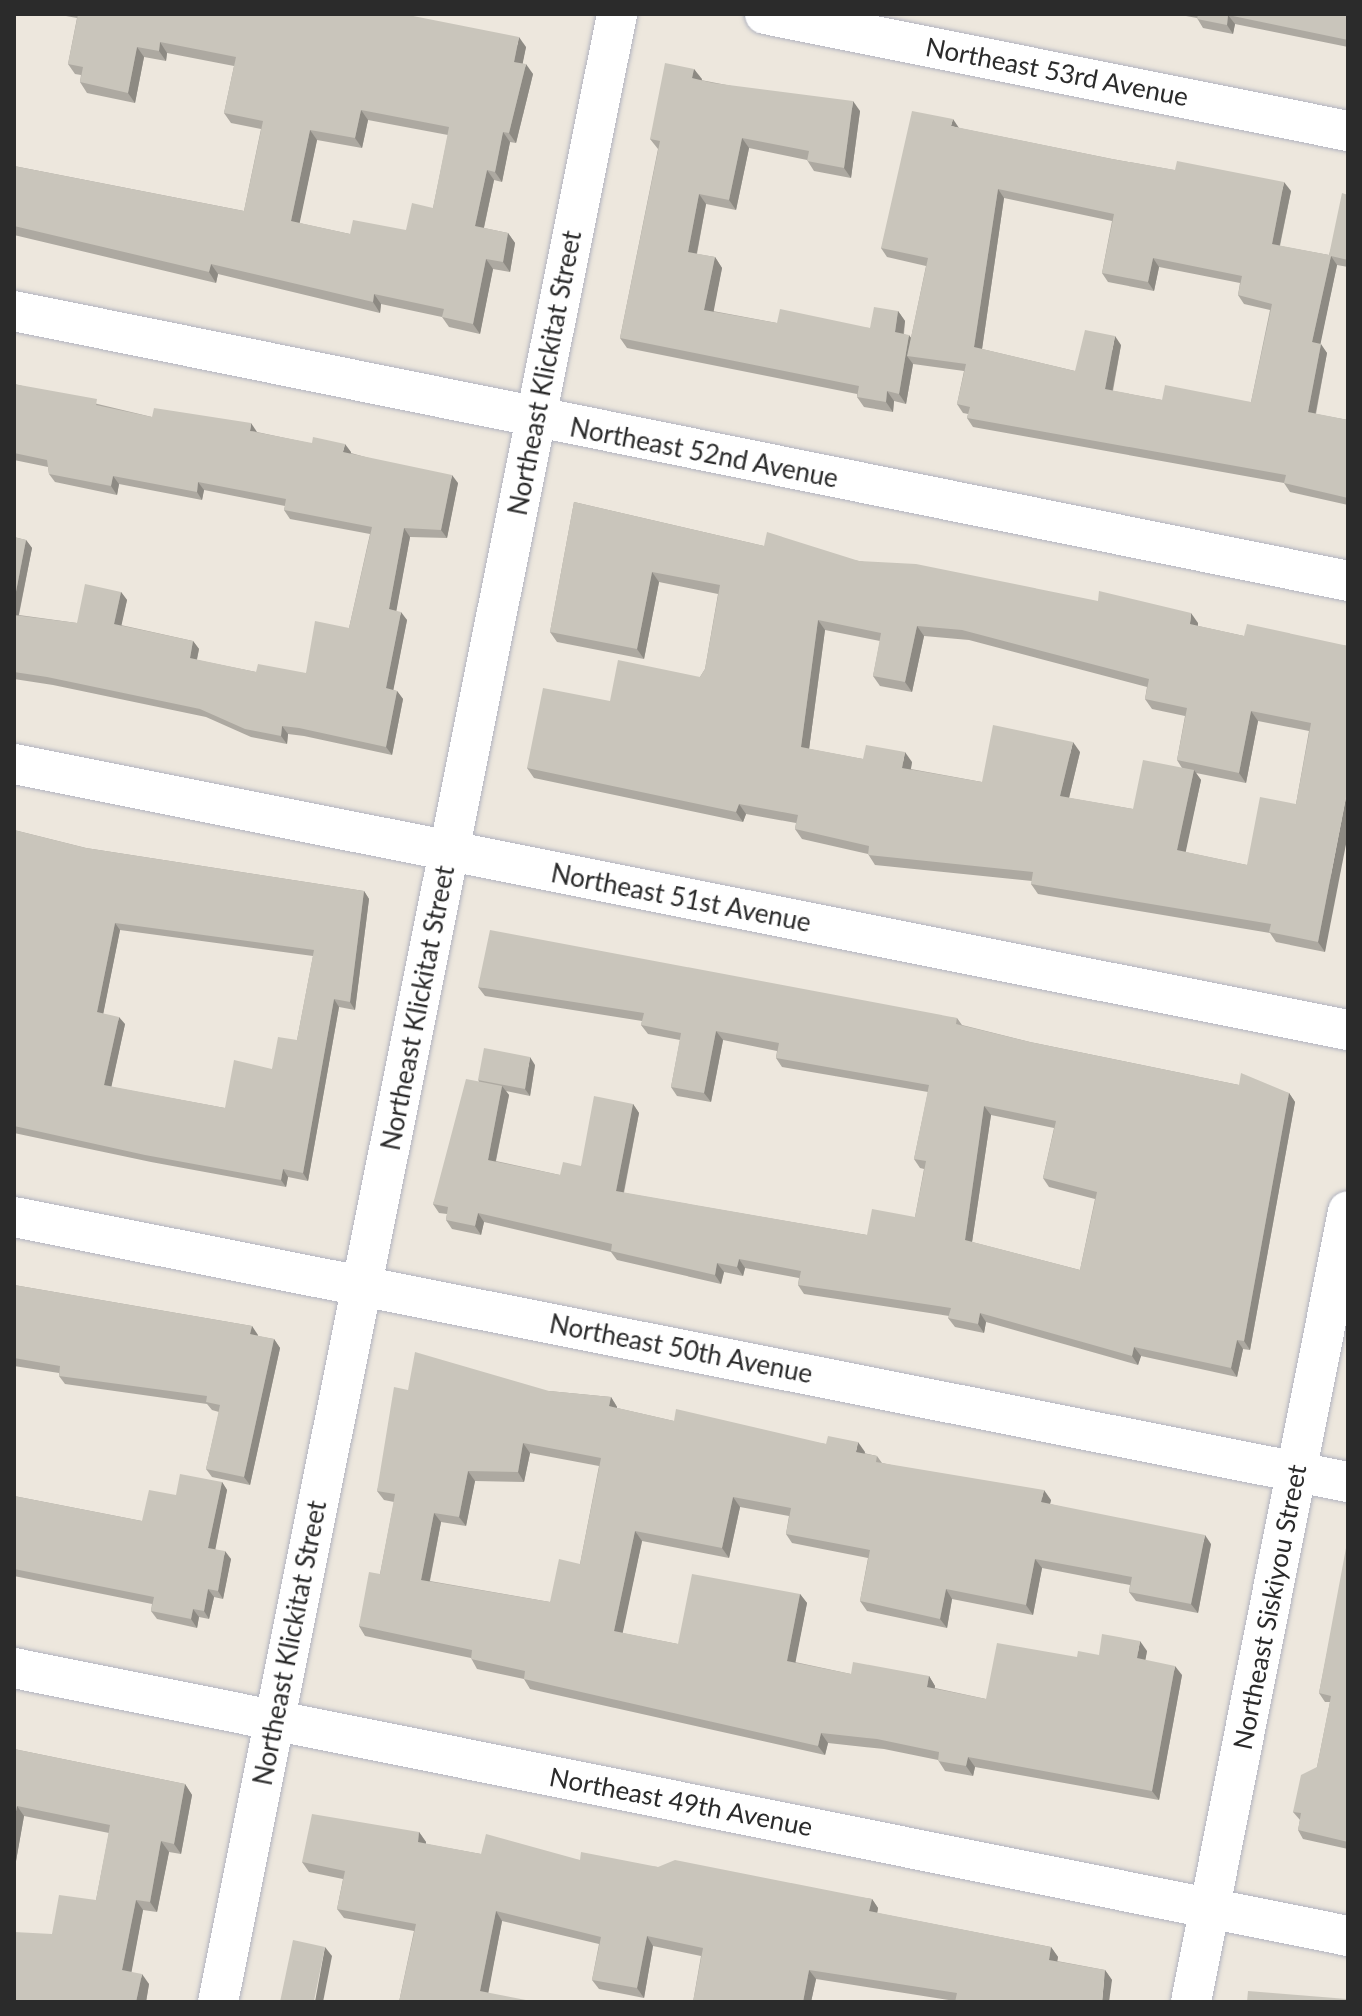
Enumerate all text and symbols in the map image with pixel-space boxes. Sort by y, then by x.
street label: Northeast 53rd Avenue [923,31,1191,113]
street label: Northeast Klickitat Street [502,228,588,518]
street label: Northeast 52nd Avenue [567,412,841,494]
street label: Northeast 51st Avenue [548,857,814,939]
street label: Northeast Klickitat Street [375,863,461,1153]
street label: Northeast 50th Avenue [546,1308,816,1390]
street label: Northeast Siskiyou Street [1227,1462,1313,1752]
street label: Northeast Klickitat Street [247,1498,333,1788]
street label: Northeast 49th Avenue [546,1761,816,1843]

